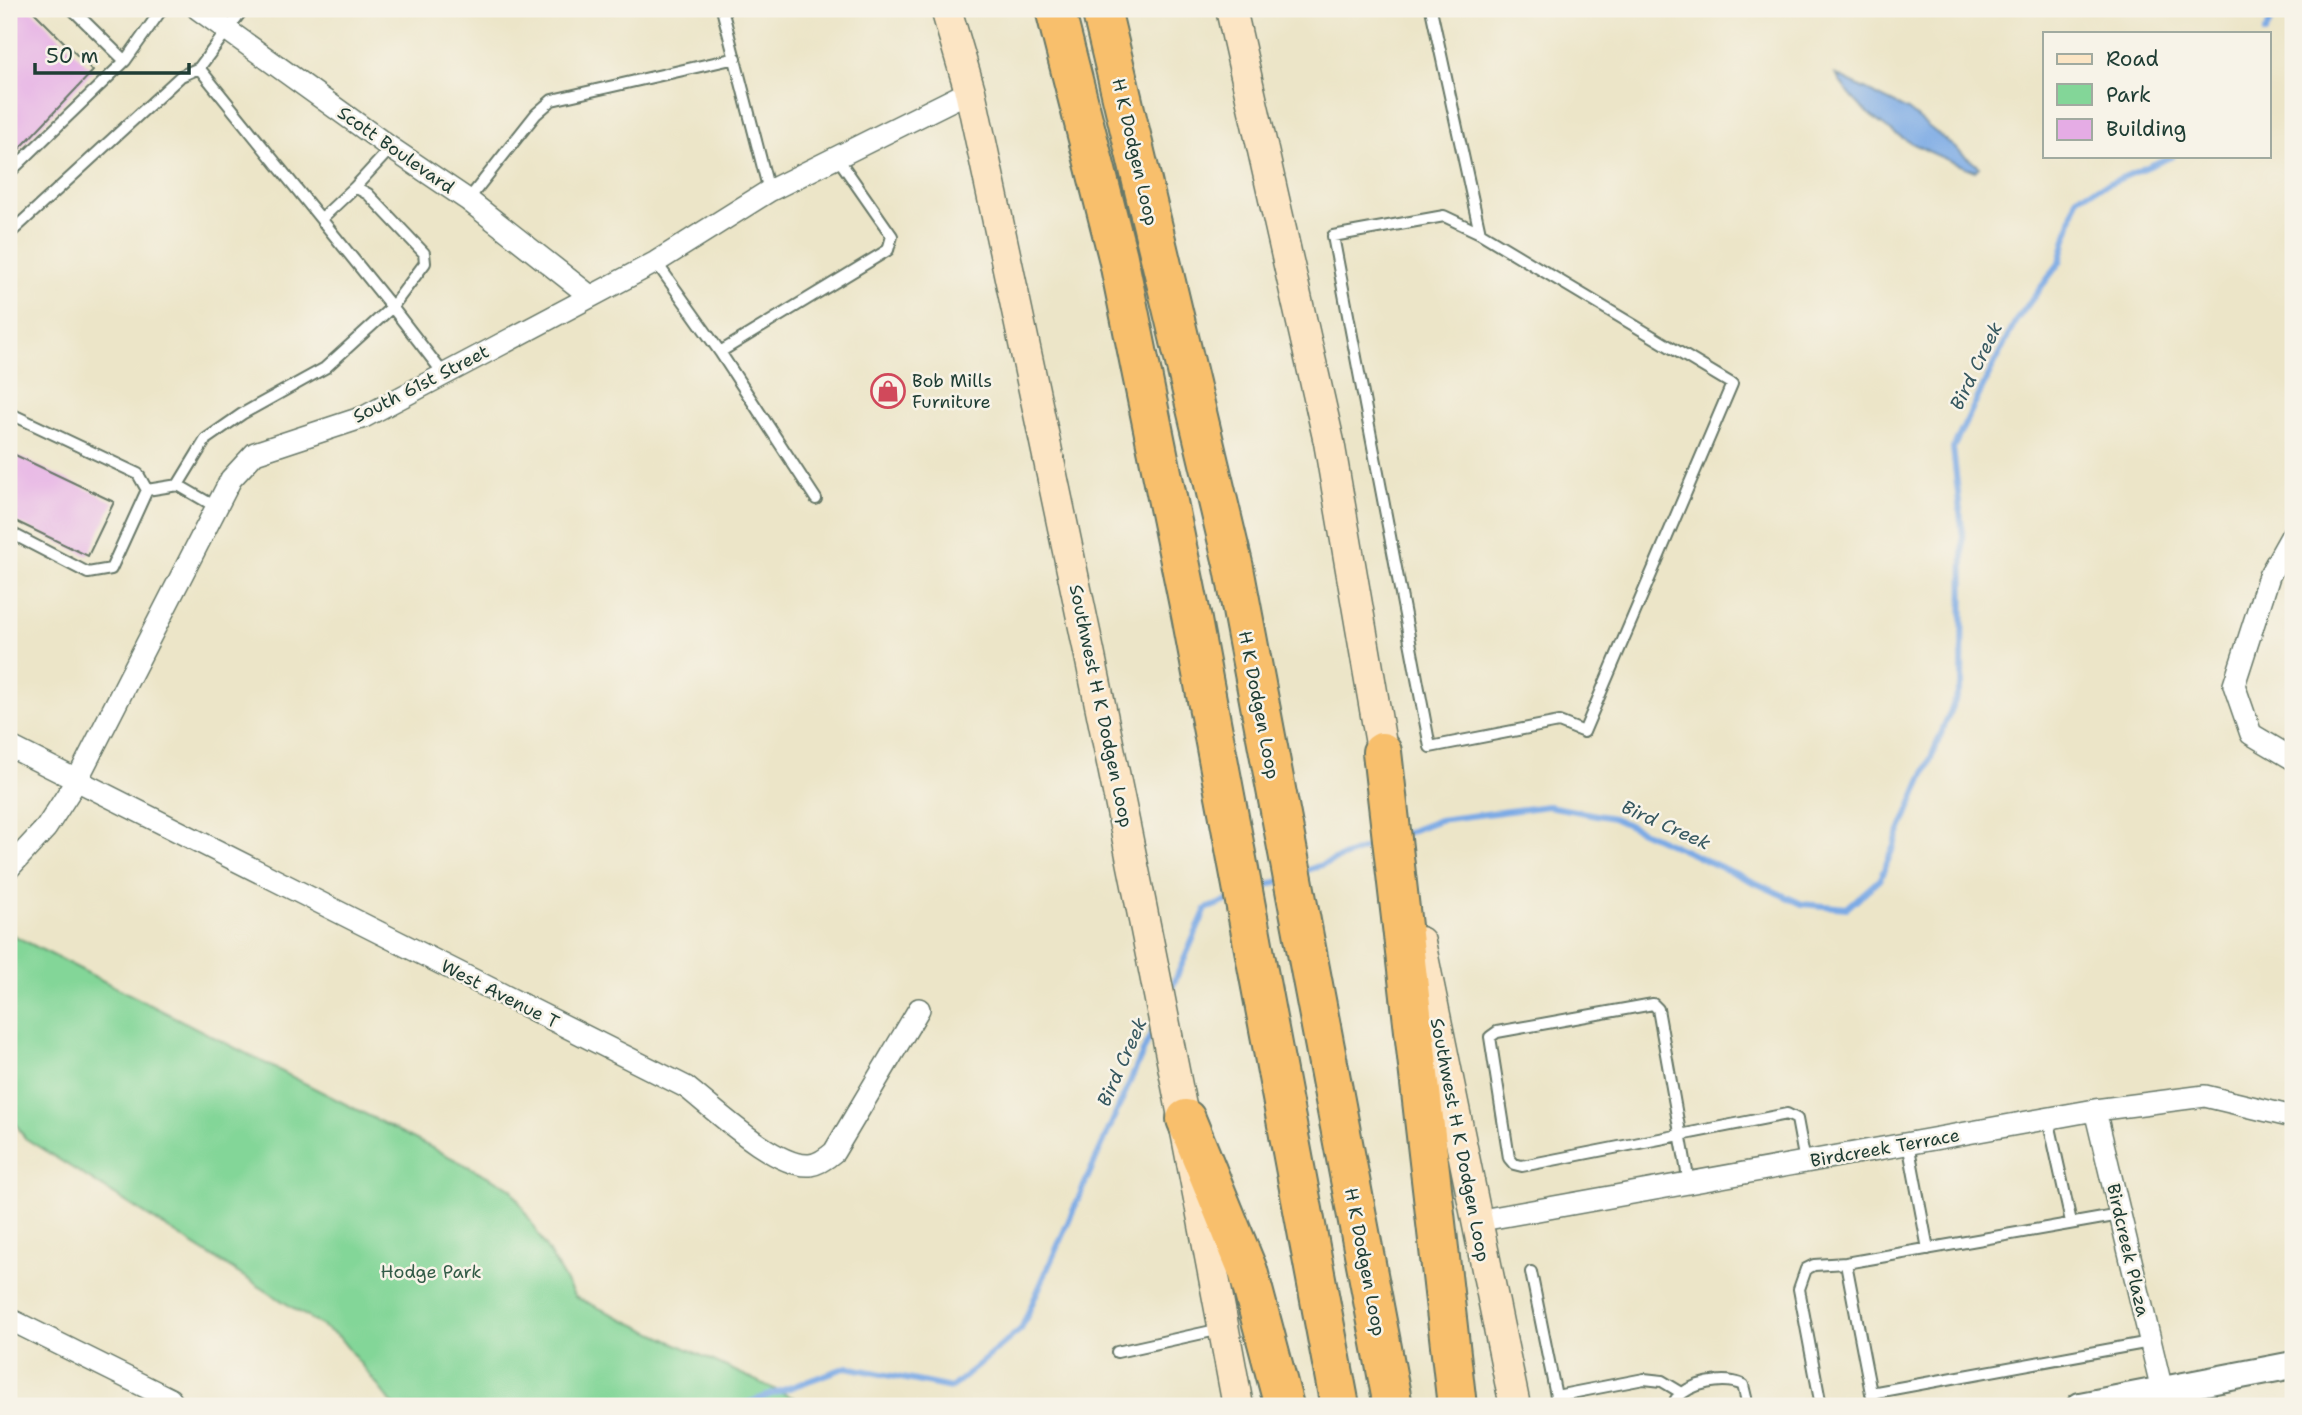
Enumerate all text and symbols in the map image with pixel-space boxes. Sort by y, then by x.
scale bar [35,32,189,76]
legend [2043,32,2270,158]
text: 50 m [46,42,99,70]
text: Road [2106,45,2159,73]
street label: H K Dodgen Loop [1106,76,1164,228]
text: Park [2106,81,2151,109]
street label: Scott Boulevard [333,101,459,199]
text: Building [2106,115,2186,143]
water label: Bird Creek [1944,318,2008,414]
street label: South 61st Street [349,339,493,429]
place label: Bob Mills Furniture [912,369,992,414]
shop icon: Bob Mills Furniture [869,372,907,410]
street label: Southwest H K Dodgen Loop [1064,582,1138,830]
street label: H K Dodgen Loop [1233,629,1285,781]
water label: Bird Creek [1617,794,1715,856]
street label: West Avenue T [437,954,563,1034]
water label: Bird Creek [1091,1013,1153,1111]
street label: Southwest H K Dodgen Loop [1425,1016,1495,1264]
street label: Birdcreek Terrace [1808,1123,1962,1173]
street label: Birdcreek Plaza [2101,1181,2155,1319]
street label: H K Dodgen Loop [1339,1186,1391,1338]
park label: Hodge Park [380,1260,482,1284]

